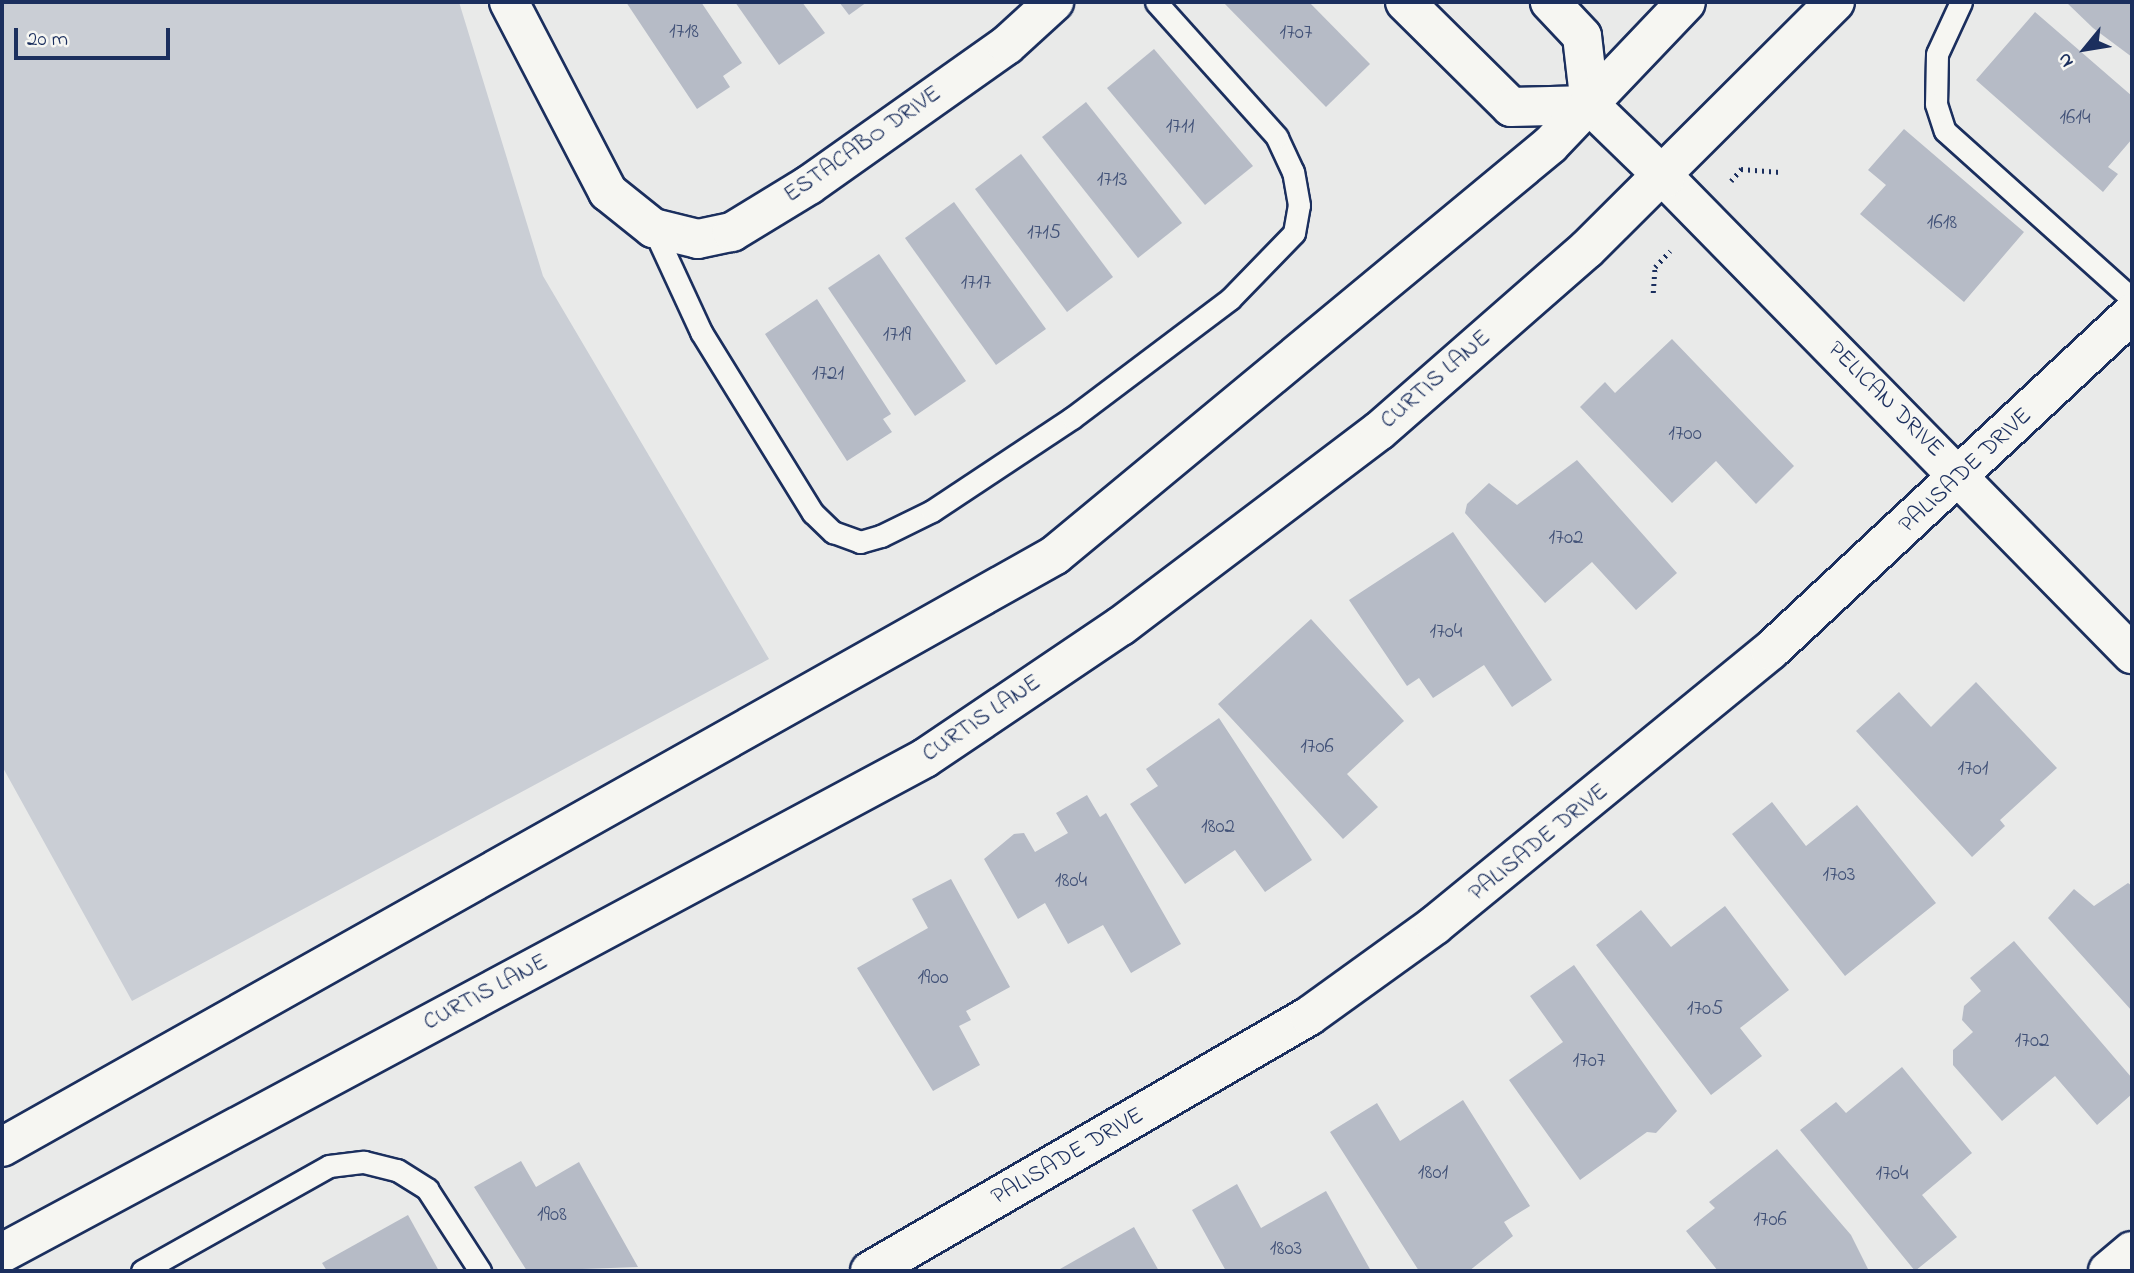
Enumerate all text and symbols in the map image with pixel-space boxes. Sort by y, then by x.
scale bar [18,14,173,58]
north arrow [2050,14,2120,84]
house number: 1718 [669,19,699,45]
house number: 1707 [1279,20,1313,46]
text: 20 m [27,25,68,55]
text: N [2051,47,2081,72]
street label: ESTACABO DRIVE [779,80,947,210]
house number: 1614 [2059,105,2091,131]
house number: 1711 [1166,114,1194,140]
house number: 1713 [1097,167,1127,193]
house number: 1618 [1927,210,1957,236]
house number: 1715 [1027,220,1061,246]
house number: 1717 [961,270,991,296]
house number: 1719 [883,322,911,348]
street label: CURTIS LANE [1375,324,1497,436]
street label: PELICAN DRIVE [1821,336,1949,464]
house number: 1721 [812,361,844,387]
street label: PALISADE DRIVE [1894,402,2038,540]
house number: 1700 [1668,421,1702,447]
house number: 1702 [1549,525,1583,551]
house number: 1704 [1429,619,1463,645]
street label: CURTIS LANE [917,669,1047,769]
house number: 1706 [1300,734,1334,760]
house number: 1701 [1957,756,1989,782]
street label: PALISADE DRIVE [1463,778,1615,908]
house number: 1802 [1201,814,1235,840]
house number: 1703 [1822,862,1856,888]
house number: 1804 [1055,868,1087,894]
street label: CURTIS LANE [419,948,553,1038]
house number: 1900 [917,965,949,991]
house number: 1705 [1687,996,1723,1022]
house number: 1702 [2015,1028,2049,1054]
house number: 1707 [1572,1048,1606,1074]
street label: PALISADE DRIVE [987,1102,1149,1212]
house number: 1801 [1418,1160,1448,1186]
house number: 1704 [1875,1161,1909,1187]
house number: 1908 [537,1202,567,1228]
house number: 1706 [1753,1207,1787,1233]
house number: 1803 [1270,1236,1302,1262]

